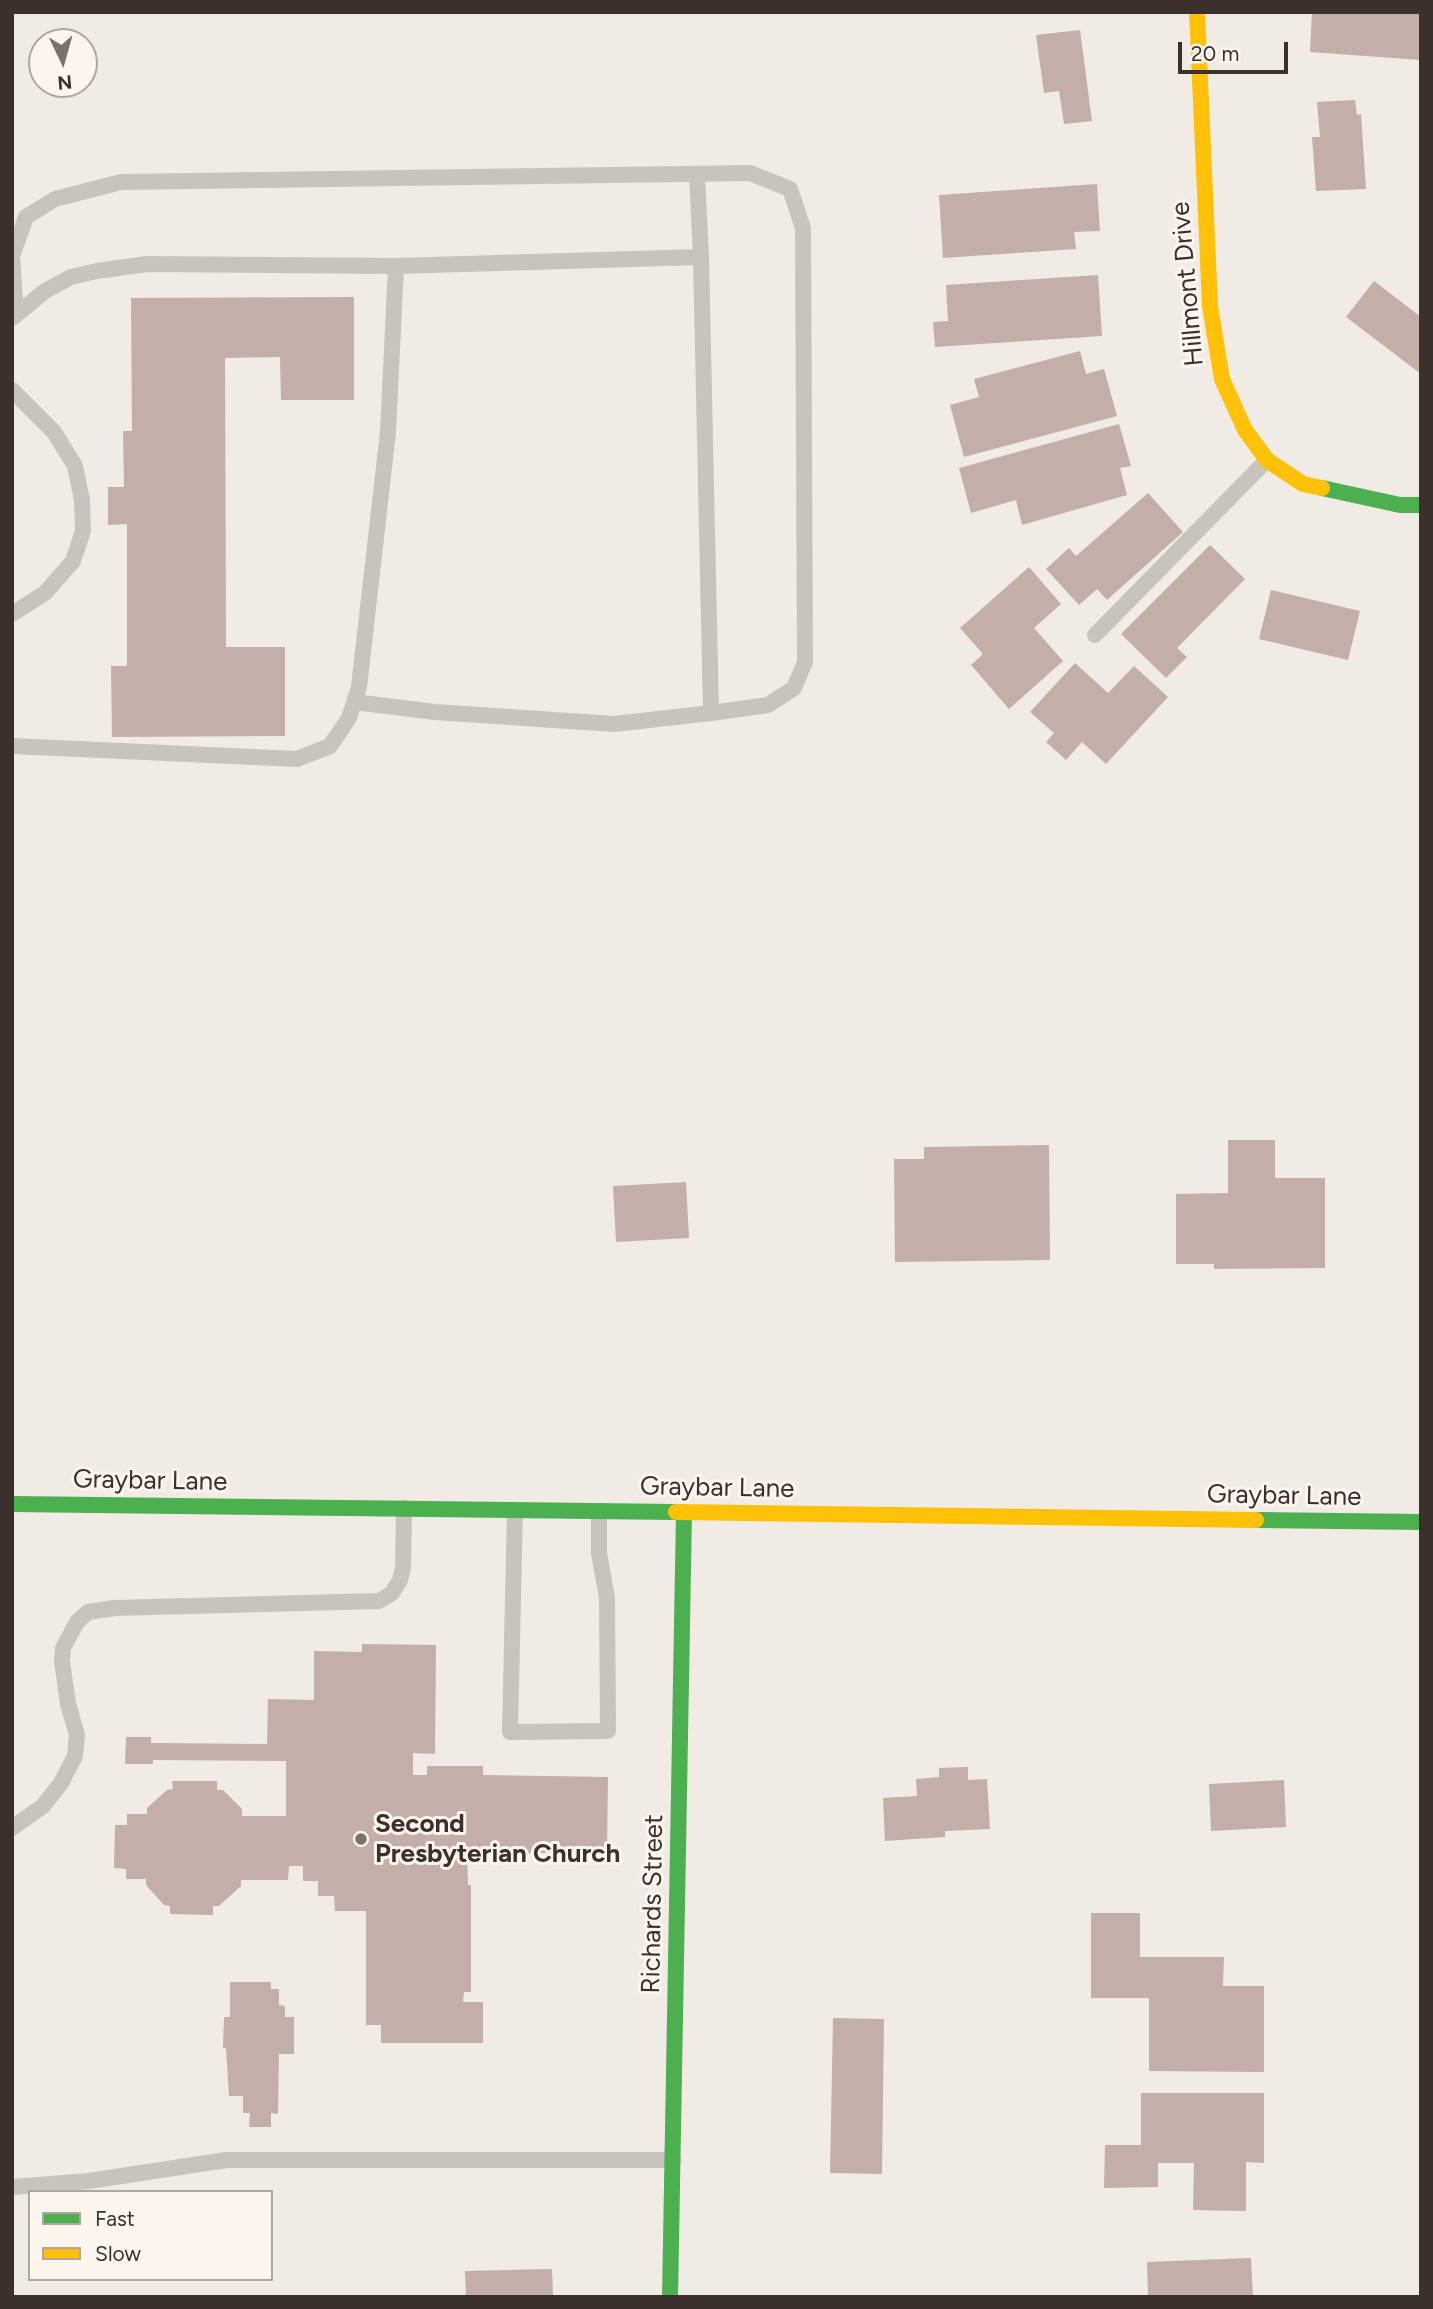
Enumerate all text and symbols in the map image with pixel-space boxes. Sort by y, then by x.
north arrow [28,28,98,98]
scale bar [1181,28,1291,72]
text: 20 m [1191,41,1239,66]
text: N [56,70,73,95]
street label: Hillmont Drive [1165,200,1211,368]
street label: Graybar Lane [73,1464,227,1498]
street label: Graybar Lane [640,1471,794,1505]
street label: Graybar Lane [1207,1479,1361,1513]
place label: Second Presbyterian Church [375,1808,620,1870]
street label: Richards Street [636,1814,670,1994]
marker: Second Presbyterian Church [353,1831,369,1847]
legend [28,2190,273,2281]
text: Fast [95,2206,135,2231]
text: Slow [95,2241,141,2266]

